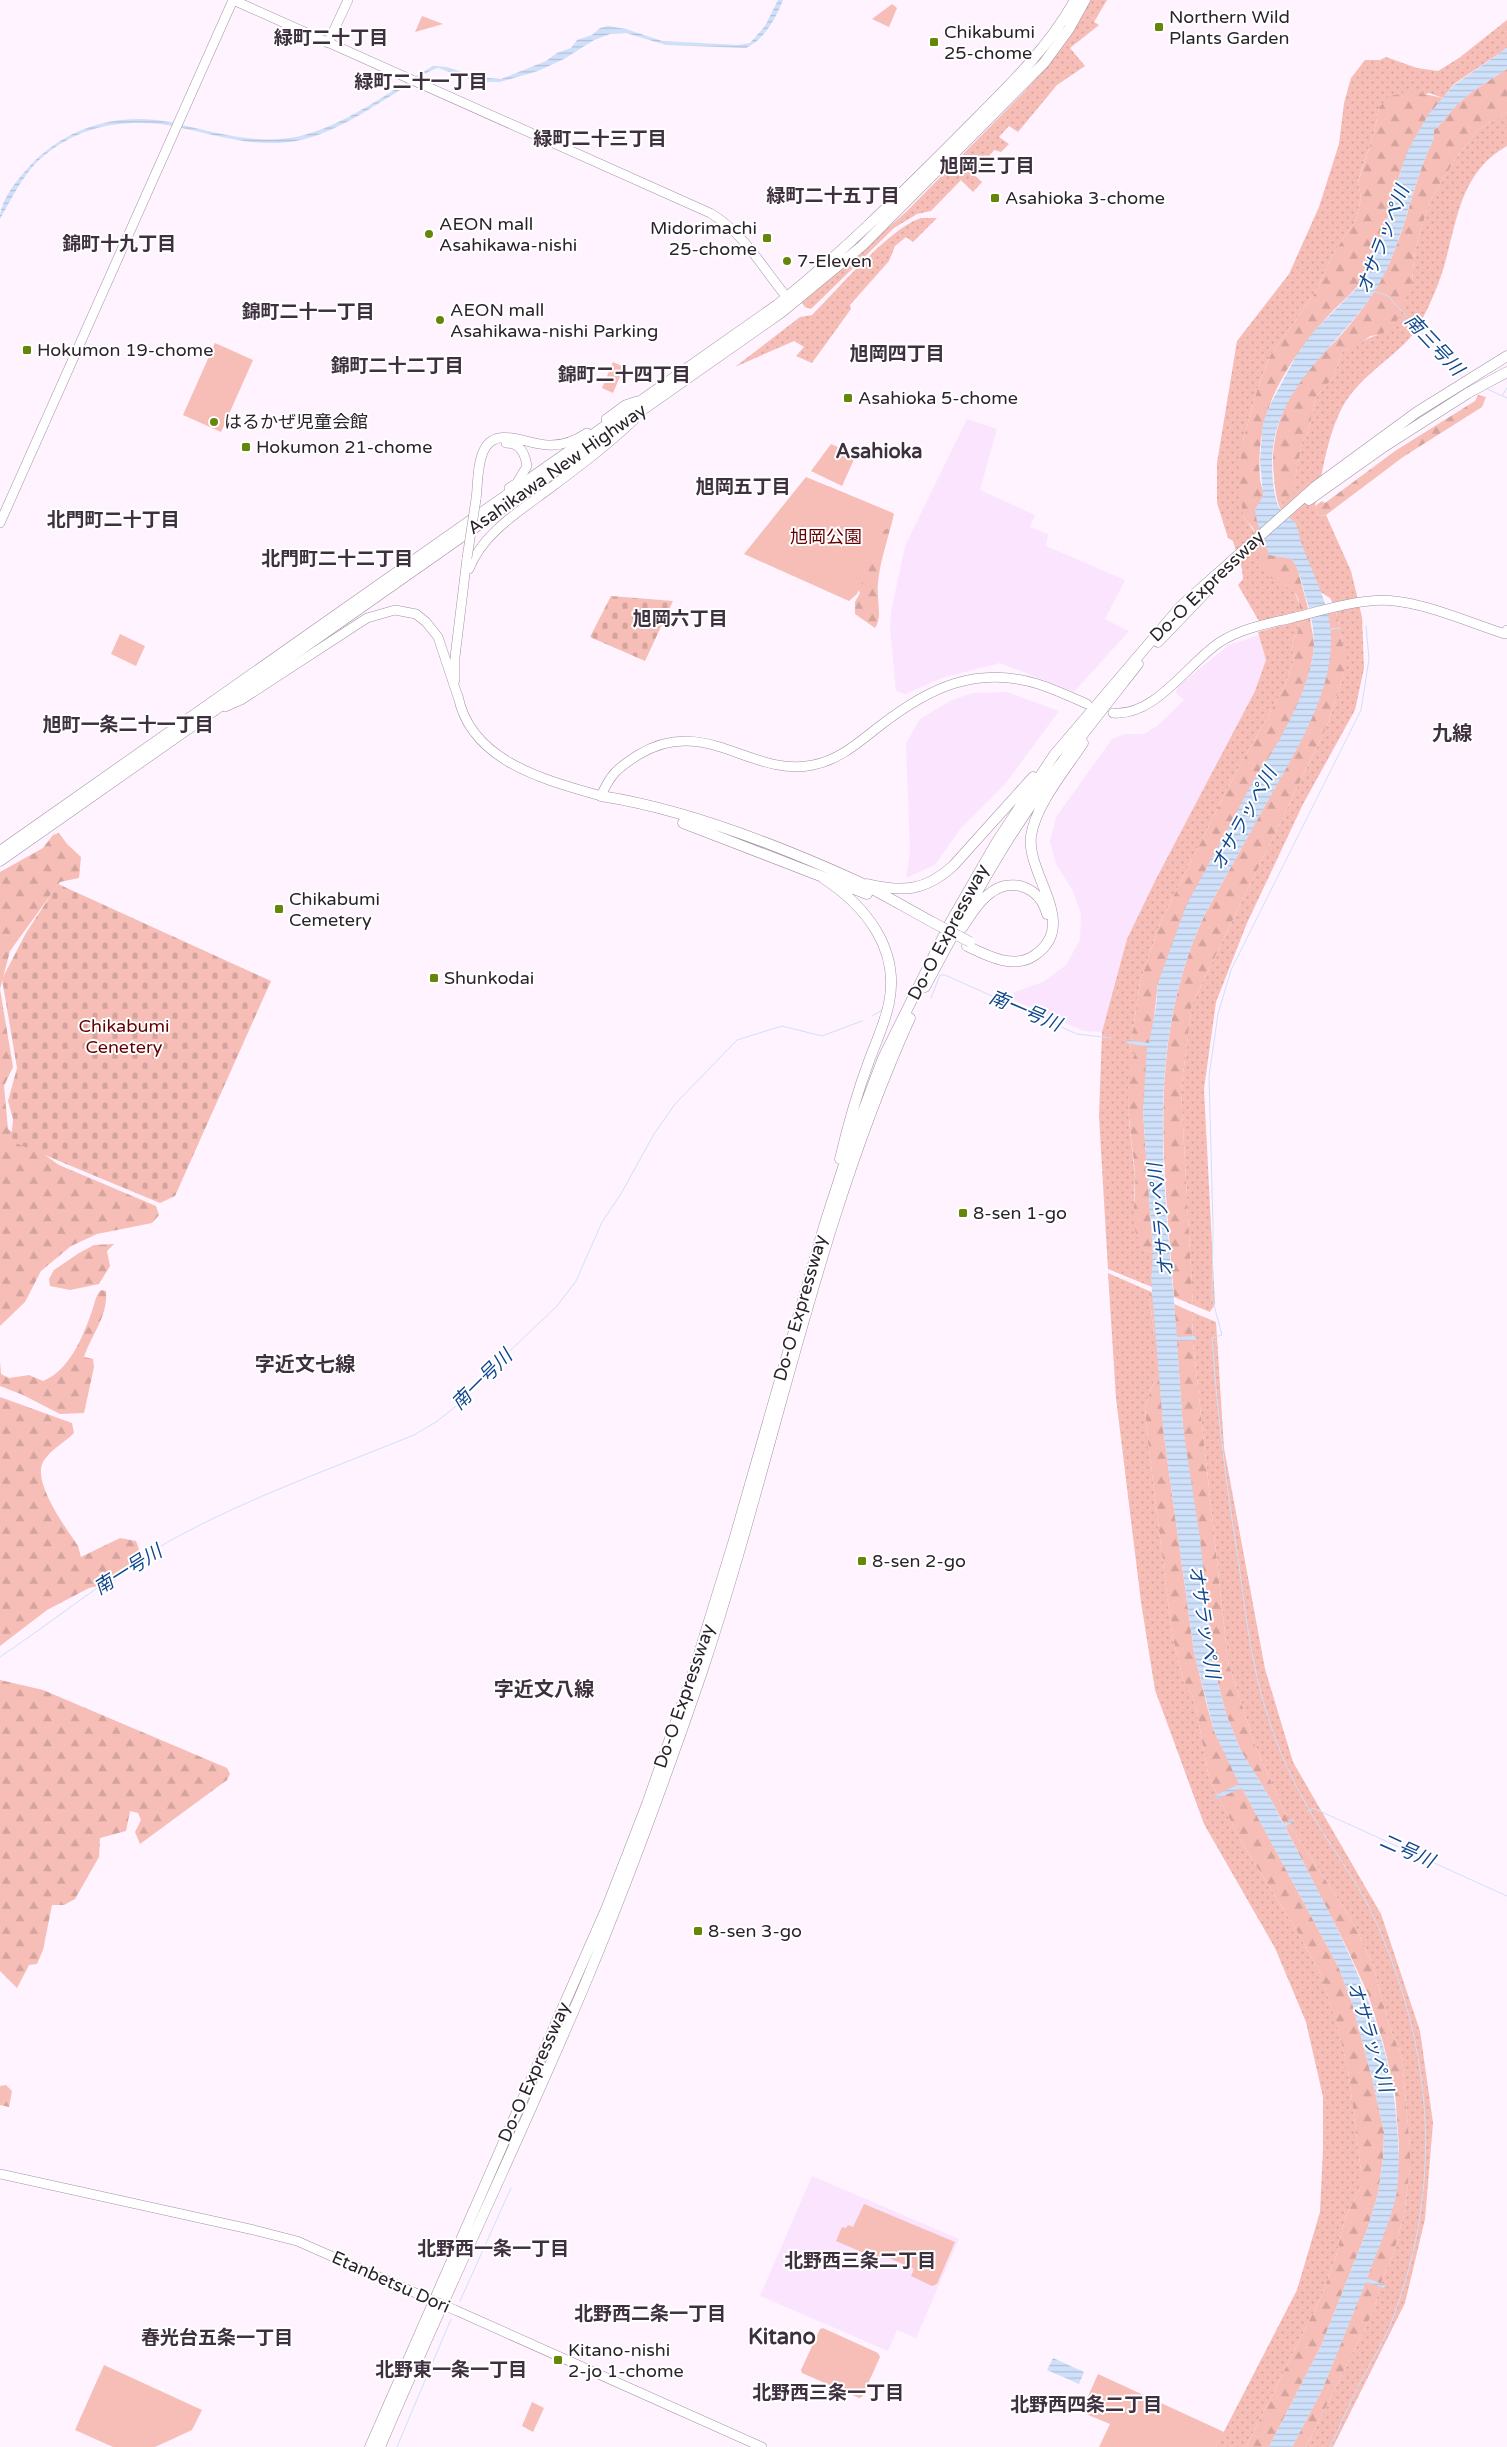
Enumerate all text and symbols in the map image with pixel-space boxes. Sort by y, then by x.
place label: Northern Wild Plants Garden [1169,6,1290,49]
place label: Chikabumi 25-chome [944,21,1035,64]
marker: Northern Wild Plants Garden [1153,21,1165,33]
district label: 緑町二十丁目 [274,27,388,49]
marker: Chikabumi 25-chome [928,36,940,48]
district label: 緑町二十一丁目 [354,71,488,93]
district label: 緑町二十三丁目 [533,128,667,150]
district label: 旭岡三丁目 [939,155,1035,177]
water label: オサラッペ川 [1352,181,1414,297]
district label: 緑町二十五丁目 [766,185,900,207]
place label: Asahioka 3-chome [1005,187,1165,209]
marker: Asahioka 3-chome [989,192,1001,204]
place label: AEON mall Asahikawa-nishi [439,213,577,256]
place label: Midorimachi 25-chome [650,217,757,260]
marker: AEON mall Asahikawa-nishi [423,228,435,240]
marker: Midorimachi 25-chome [761,232,773,244]
district label: 錦町十九丁目 [62,233,176,255]
place label: 7-Eleven [797,250,872,272]
marker: 7-Eleven [781,255,793,267]
place label: AEON mall Asahikawa-nishi Parking [450,299,658,342]
district label: 錦町二十一丁目 [241,301,375,323]
water label: 南三号川 [1400,310,1469,382]
marker: AEON mall Asahikawa-nishi Parking [434,314,446,326]
place label: Hokumon 19-chome [37,339,213,361]
district label: 旭岡四丁目 [849,343,945,365]
marker: Hokumon 19-chome [21,344,33,356]
district label: 錦町二十二丁目 [330,355,464,377]
district label: 錦町二十四丁目 [557,364,691,386]
place label: Asahioka 5-chome [858,387,1018,409]
marker: Asahioka 5-chome [842,392,854,404]
street label: Asahikawa New Highway [463,399,651,539]
place label: はるかぜ児童会館 [224,411,368,433]
marker: はるかぜ児童会館 [208,416,220,428]
place label: Hokumon 21-chome [256,436,432,458]
district label: Asahioka [835,440,923,464]
marker: Hokumon 21-chome [240,441,252,453]
district label: 旭岡五丁目 [695,476,791,498]
district label: 北門町二十丁目 [46,509,180,531]
street label: Do-O Expressway [1145,525,1269,646]
park label: 旭岡公園 [790,526,862,548]
district label: 北門町二十二丁目 [261,548,413,570]
district label: 旭岡六丁目 [632,608,728,630]
district label: 旭町一条二十一丁目 [42,714,214,736]
district label: 九線 [1432,722,1473,746]
water label: オサラッペ川 [1207,762,1282,874]
street label: Do-O Expressway [903,860,993,1004]
place label: Chikabumi Cemetery [289,888,380,931]
marker: Chikabumi Cemetery [273,903,285,915]
place label: Shunkodai [444,967,534,989]
marker: Shunkodai [428,972,440,984]
water label: 南一号川 [986,986,1066,1037]
park label: Chikabumi Cenetery [78,1015,170,1058]
water label: オサラッペ川 [1144,1160,1178,1278]
place label: 8-sen 1-go [973,1202,1067,1224]
marker: 8-sen 1-go [957,1207,969,1219]
street label: Do-O Expressway [769,1232,831,1384]
water label: 南一号川 [447,1344,518,1415]
district label: 字近文七線 [255,1353,356,1377]
water label: 南一号川 [90,1539,168,1599]
place label: 8-sen 2-go [872,1550,966,1572]
marker: 8-sen 2-go [856,1555,868,1567]
water label: オサラッペ川 [1184,1564,1224,1682]
street label: Do-O Expressway [649,1621,719,1771]
district label: 字近文八線 [494,1678,595,1702]
water label: 二号川 [1376,1829,1439,1873]
place label: 8-sen 3-go [708,1920,802,1942]
marker: 8-sen 3-go [692,1925,704,1937]
water label: オサラッペ川 [1343,1979,1398,2097]
street label: Do-O Expressway [493,1998,575,2146]
district label: 北野西一条一丁目 [417,2238,569,2260]
street label: Etanbetsu Dori [328,2246,454,2318]
district label: 北野西三条二丁目 [784,2250,936,2272]
district label: 北野西二条一丁目 [574,2303,726,2325]
district label: Kitano [748,2324,816,2350]
district label: 春光台五条一丁目 [141,2327,293,2349]
place label: Kitano-nishi 2-jo 1-chome [568,2339,684,2382]
marker: Kitano-nishi 2-jo 1-chome [552,2354,564,2366]
district label: 北野東一条一丁目 [375,2359,527,2381]
district label: 北野西三条一丁目 [752,2382,904,2404]
district label: 北野西四条二丁目 [1010,2394,1162,2416]

